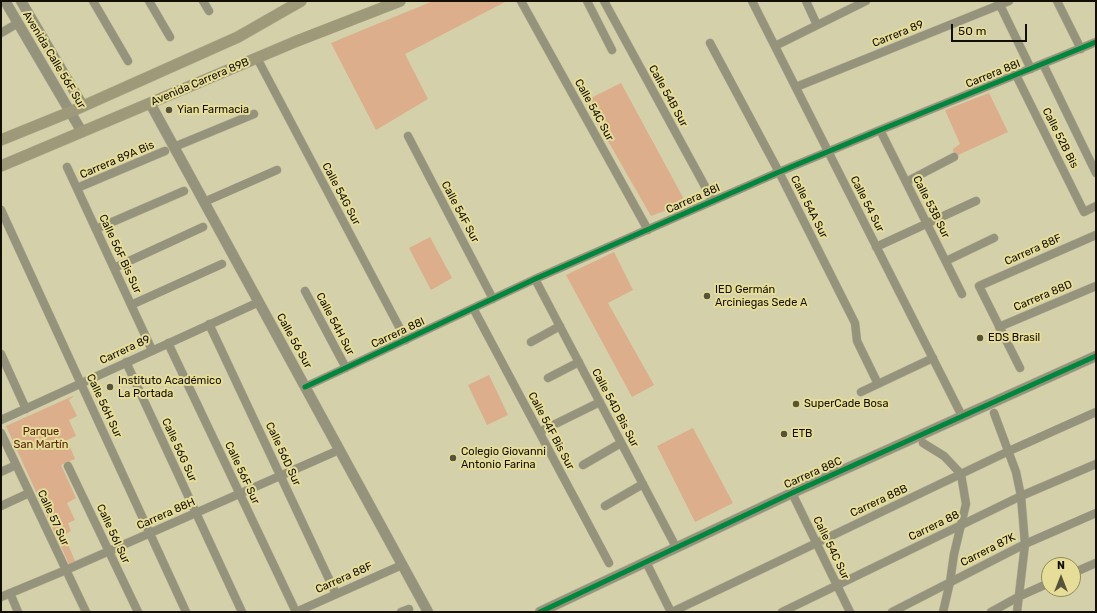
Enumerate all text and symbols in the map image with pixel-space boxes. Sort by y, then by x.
street label: Avenida Calle 56F Sur [20,9,88,111]
scale bar [953,16,1029,42]
street label: Carrera 89 [870,18,926,50]
text: 50 m [958,24,986,38]
street label: Avenida Carrera 89B [149,55,251,109]
street label: Carrera 88I [964,57,1022,91]
street label: Calle 54B Sur [646,63,690,129]
street label: Calle 54C Sur [572,77,616,143]
place label: Yian Farmacia [177,103,249,117]
marker: Yian Farmacia [164,105,174,115]
street label: Calle 52B Bis [1039,105,1081,171]
street label: Carrera 89A Bis [78,138,156,182]
street label: Calle 54G Sur [319,161,363,227]
street label: Calle 54A Sur [788,173,830,241]
street label: Calle 54 Sur [847,174,887,234]
street label: Calle 53B Sur [910,174,952,240]
street label: Calle 54F Sur [438,179,482,245]
street label: Carrera 88I [664,181,722,217]
street label: Calle 56F Bis Sur [96,212,144,296]
street label: Carrera 88F [1002,232,1064,268]
street label: Carrera 88D [1012,278,1074,314]
place label: IED Germán Arciniegas Sede A [715,283,807,309]
street label: Calle 54H Sur [313,290,357,358]
marker: IED Germán Arciniegas Sede A [702,291,712,301]
street label: Calle 56 Sur [273,311,315,371]
street label: Carrera 88I [369,315,427,351]
place label: EDS Brasil [988,331,1040,345]
street label: Carrera 89 [98,333,152,367]
marker: EDS Brasil [975,333,985,343]
street label: Calle 54D Bis Sur [589,366,641,450]
street label: Calle 56H Sur [83,372,125,440]
place label: Instituto Académico La Portada [118,374,221,400]
marker: Instituto Académico La Portada [105,382,115,392]
street label: Calle 54F Bis Sur [525,390,577,472]
place label: SuperCade Bosa [804,397,889,411]
marker: SuperCade Bosa [791,399,801,409]
street label: Calle 56G Sur [159,416,199,484]
street label: Calle 56D Sur [263,420,303,488]
park label: Parque San Martín [14,425,68,451]
place label: ETB [792,427,812,441]
marker: ETB [779,429,789,439]
street label: Calle 56F Sur [222,440,262,506]
place label: Colegio Giovanni Antonio Farina [461,445,546,471]
marker: Colegio Giovanni Antonio Farina [448,453,458,463]
street label: Carrera 88C [782,454,844,492]
street label: Carrera 88B [848,482,910,520]
street label: Calle 57 Sur [34,488,72,548]
street label: Carrera 88H [135,495,197,533]
street label: Calle 56I Sur [93,502,133,566]
street label: Carrera 88 [907,508,961,544]
street label: Calle 54C Sur [810,514,852,582]
street label: Carrera 87K [958,531,1018,569]
north arrow [1041,557,1081,597]
text: N [1057,559,1065,572]
street label: Carrera 88F [313,560,375,596]

